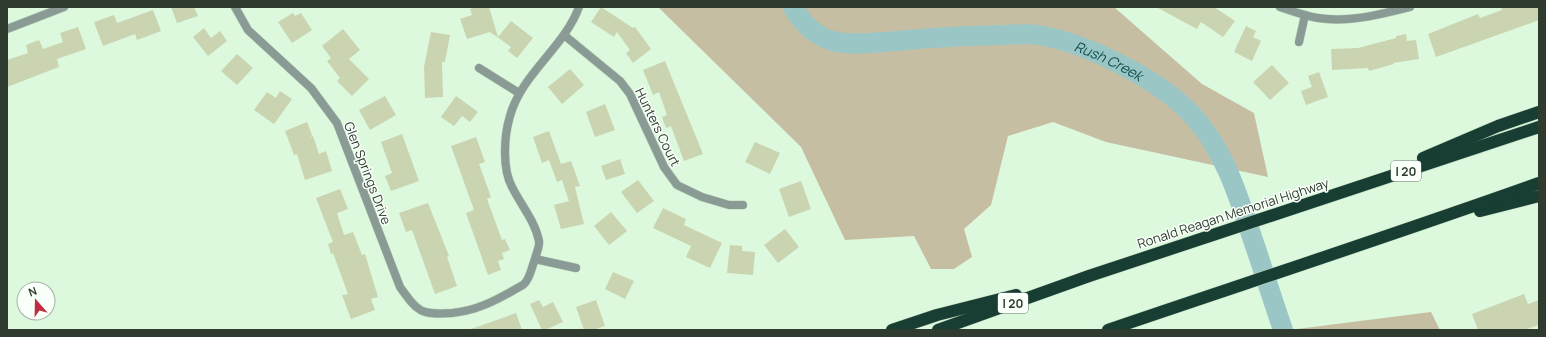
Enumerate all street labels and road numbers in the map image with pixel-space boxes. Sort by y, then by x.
street label: Hunters Court [631,85,685,169]
street label: Glen Springs Drive [340,119,396,227]
road number: I 20 [1391,161,1421,181]
street label: Ronald Reagan Memorial Highway [1135,173,1331,253]
road number: I 20 [998,293,1028,313]

